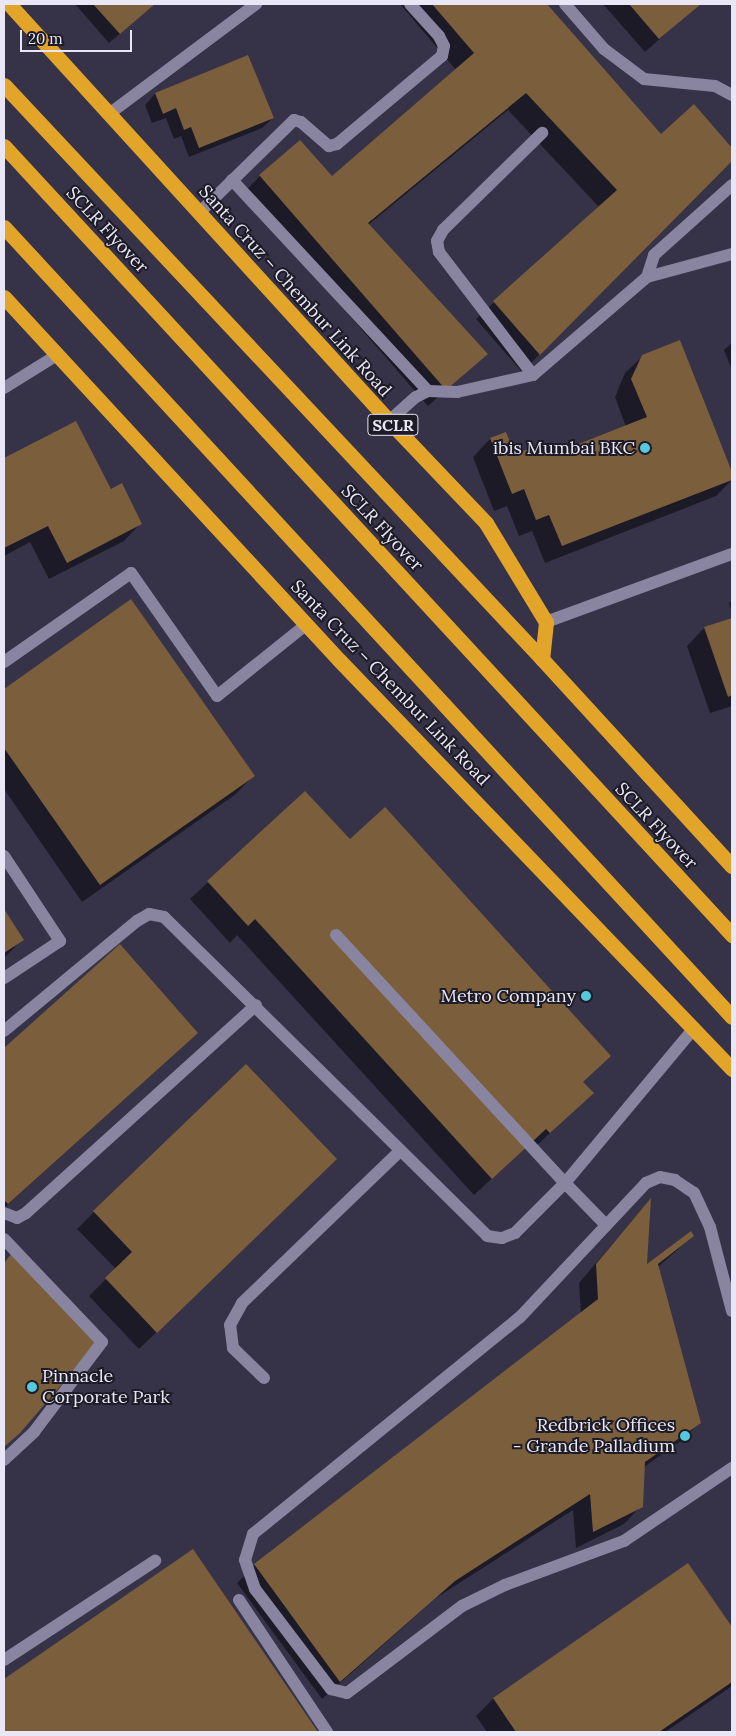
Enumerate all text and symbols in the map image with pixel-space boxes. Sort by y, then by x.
scale bar [22,20,135,52]
text: 20 m [28,29,63,48]
street label: Santa Cruz – Chembur Link Road [194,181,396,401]
street label: SCLR Flyover [62,182,152,278]
road number: SCLR [367,412,419,438]
place label: ibis Mumbai BKC [493,437,635,459]
marker: ibis Mumbai BKC [639,442,651,454]
street label: SCLR Flyover [337,480,427,576]
street label: Santa Cruz – Chembur Link Road [286,576,494,790]
street label: SCLR Flyover [611,778,701,874]
place label: Metro Company [441,985,576,1007]
marker: Metro Company [580,990,592,1002]
place label: Pinnacle Corporate Park [42,1366,170,1408]
marker: Pinnacle Corporate Park [26,1381,38,1393]
place label: Redbrick Offices - Grande Palladium [513,1415,675,1458]
marker: Redbrick Offices - Grande Palladium [679,1430,691,1442]

